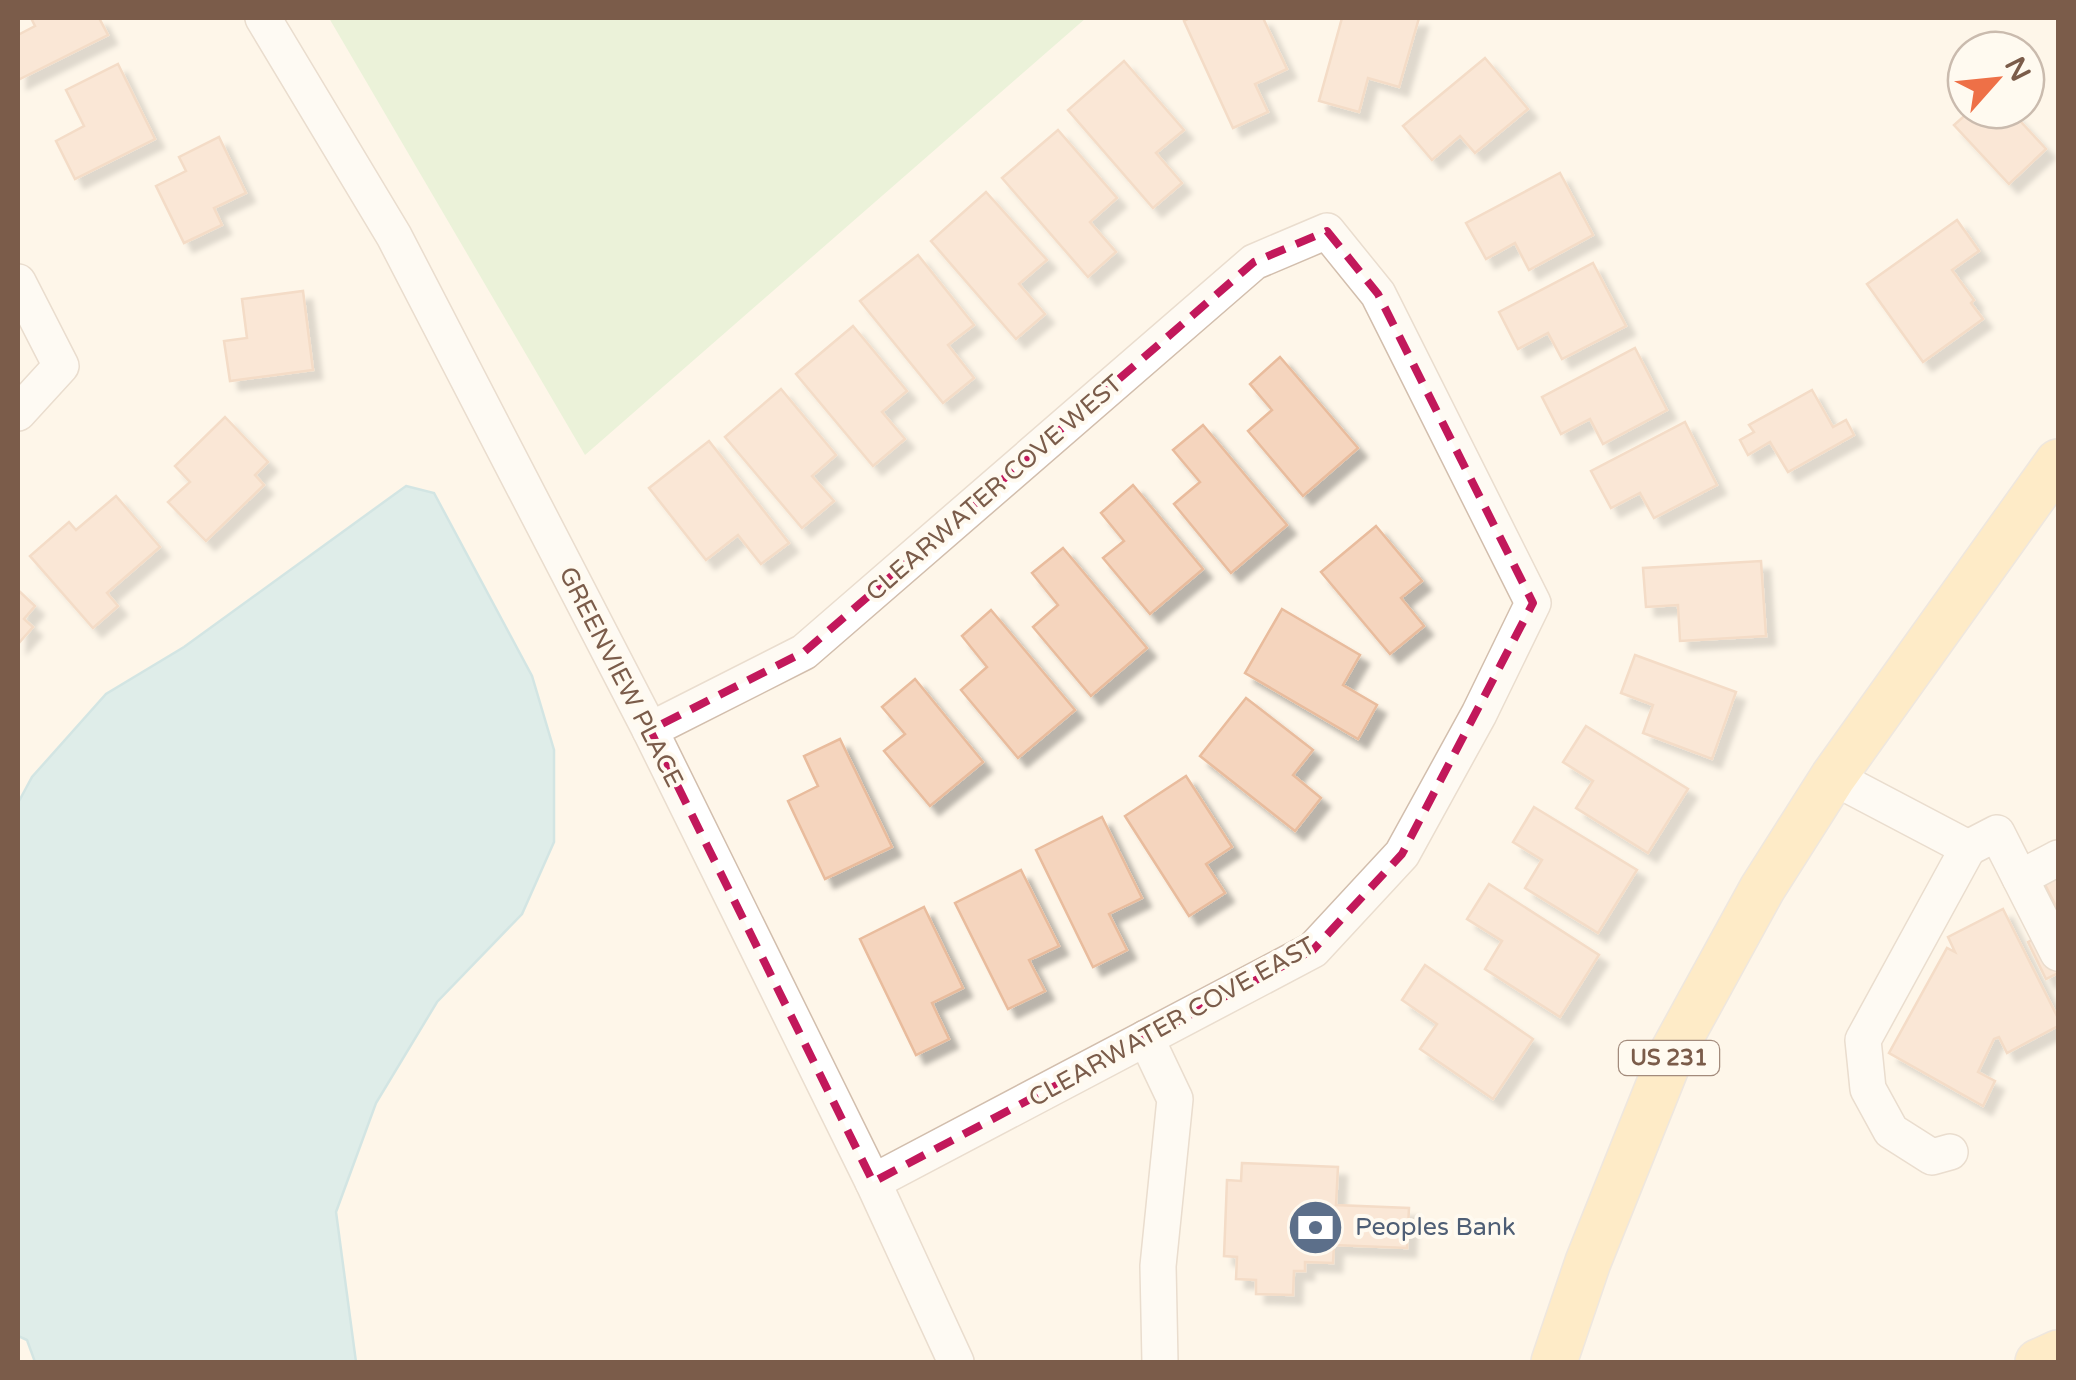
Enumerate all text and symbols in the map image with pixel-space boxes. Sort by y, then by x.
north arrow [1946,30,2046,130]
text: N [1997,51,2038,87]
street label: CLEARWATER COVE WEST [860,369,1128,607]
street label: GREENVIEW PLACE [552,562,690,792]
street label: CLEARWATER COVE EAST [1023,931,1321,1113]
road number: US 231 [1619,1041,1719,1075]
bank icon: Peoples Bank [1286,1197,1346,1257]
place label: Peoples Bank [1355,1212,1516,1242]

